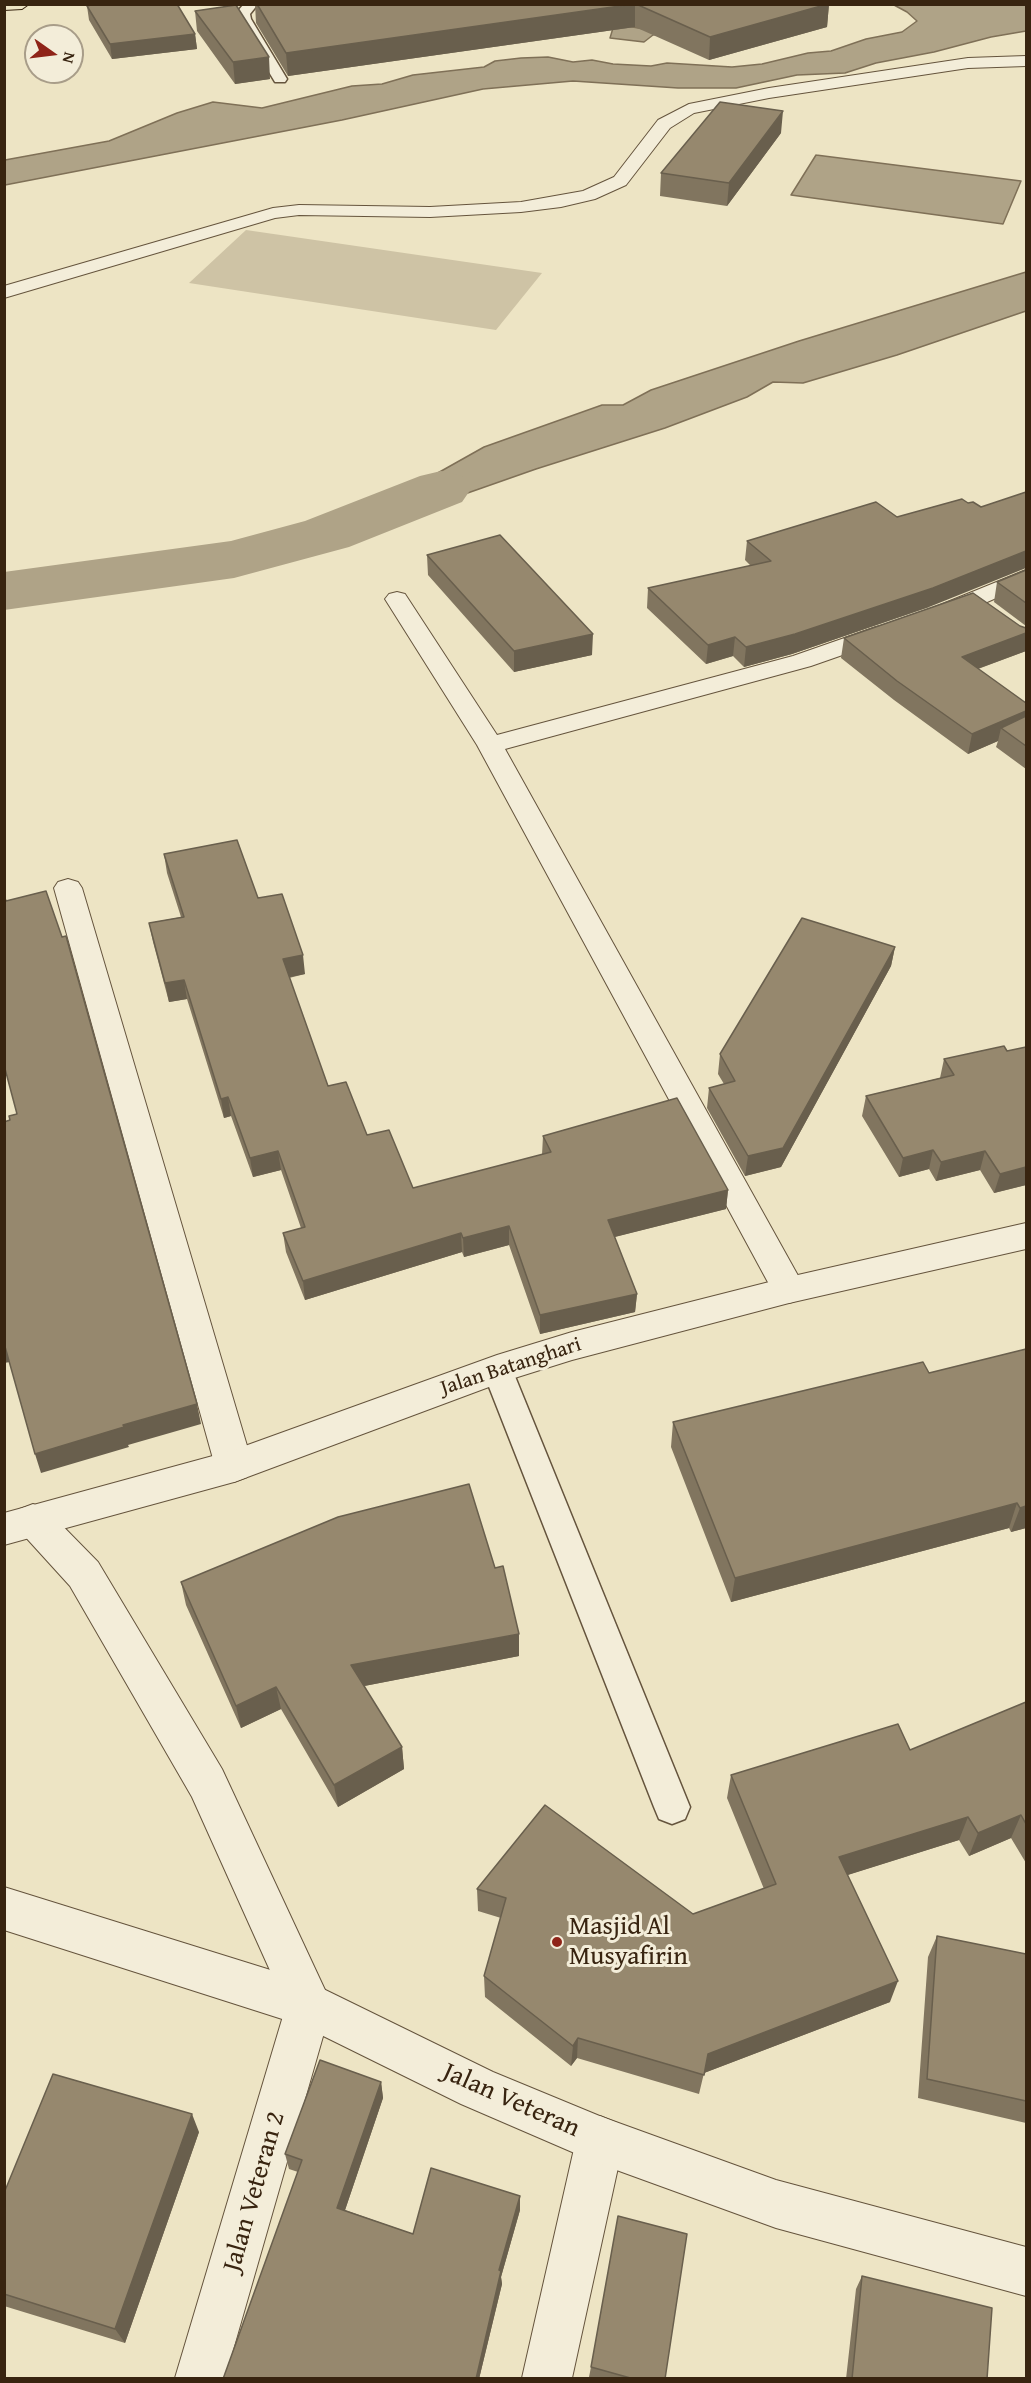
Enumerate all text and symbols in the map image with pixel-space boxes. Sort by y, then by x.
north arrow [24,24,84,84]
text: N [57,50,82,66]
street label: Jalan Batanghari [437,1332,585,1402]
place label: Masjid Al Musyafirin [569,1911,688,1972]
marker: Masjid Al Musyafirin [550,1935,564,1949]
street label: Jalan Veteran [438,2057,584,2145]
street label: Jalan Veteran 2 [217,2108,293,2276]

